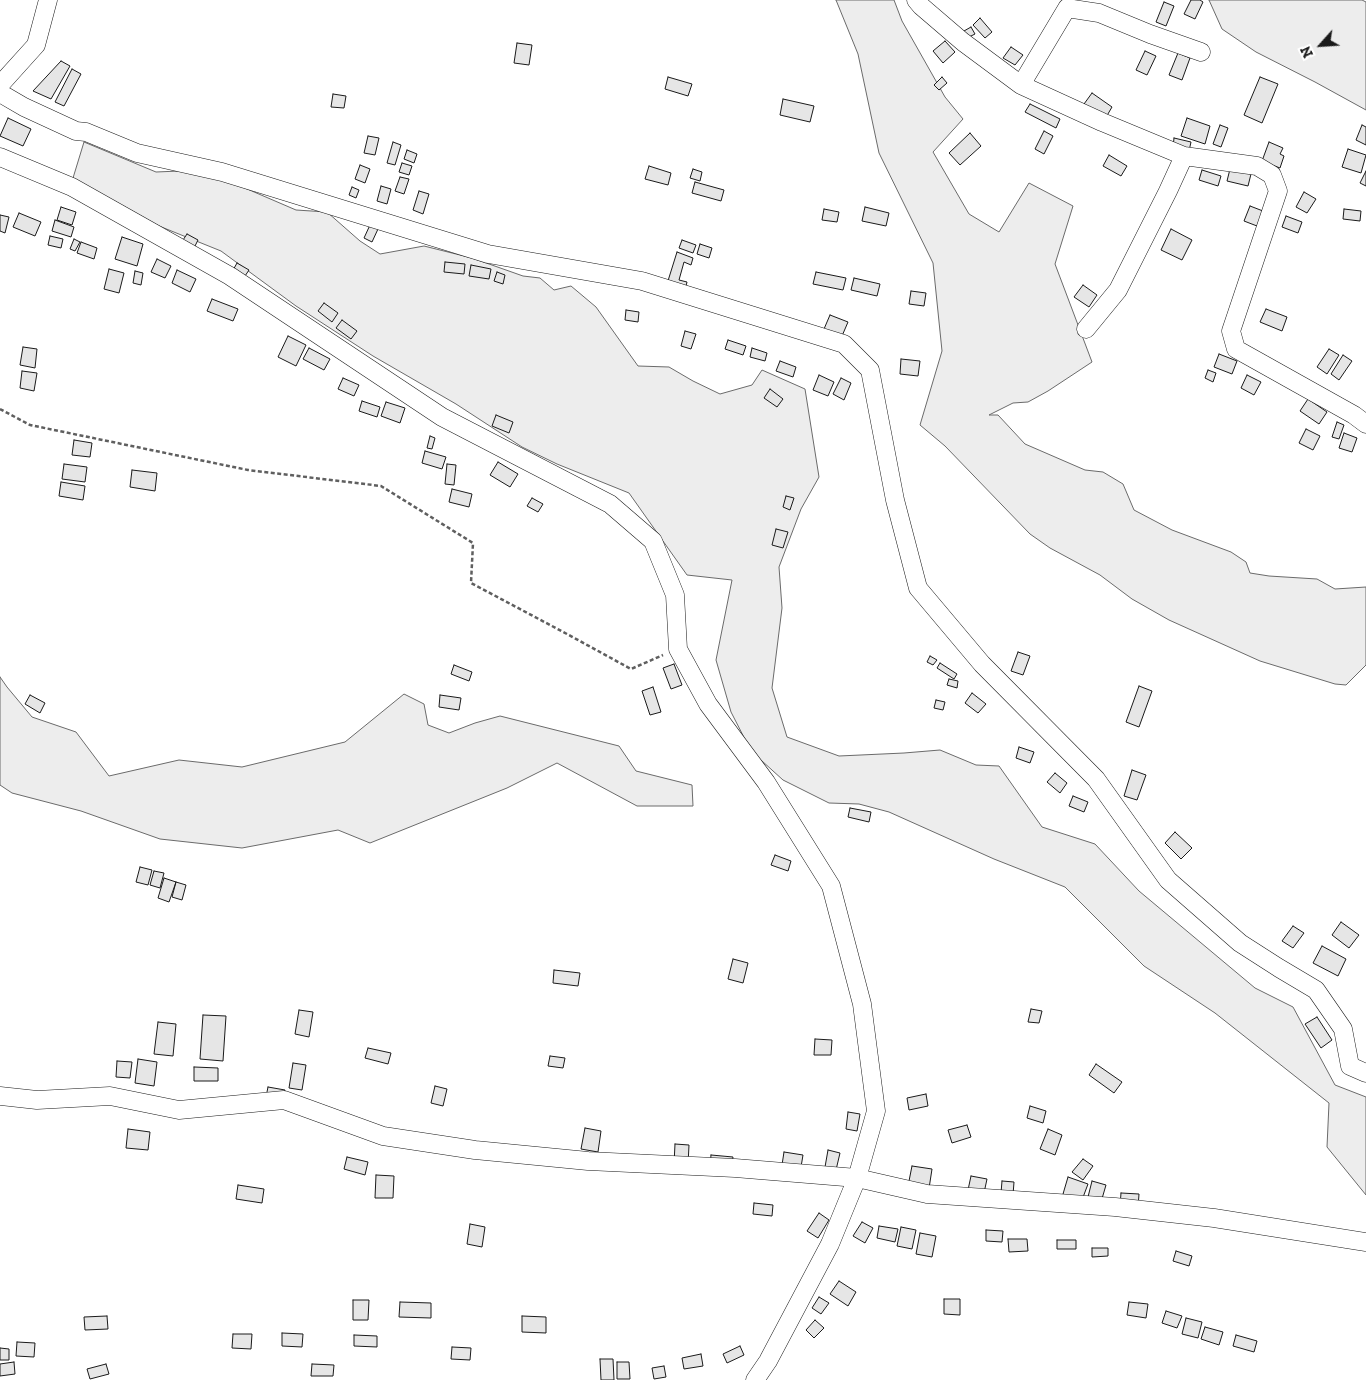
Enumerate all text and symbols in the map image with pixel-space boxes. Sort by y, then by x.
north arrow [1296,20,1346,70]
text: N [1297,43,1317,60]

